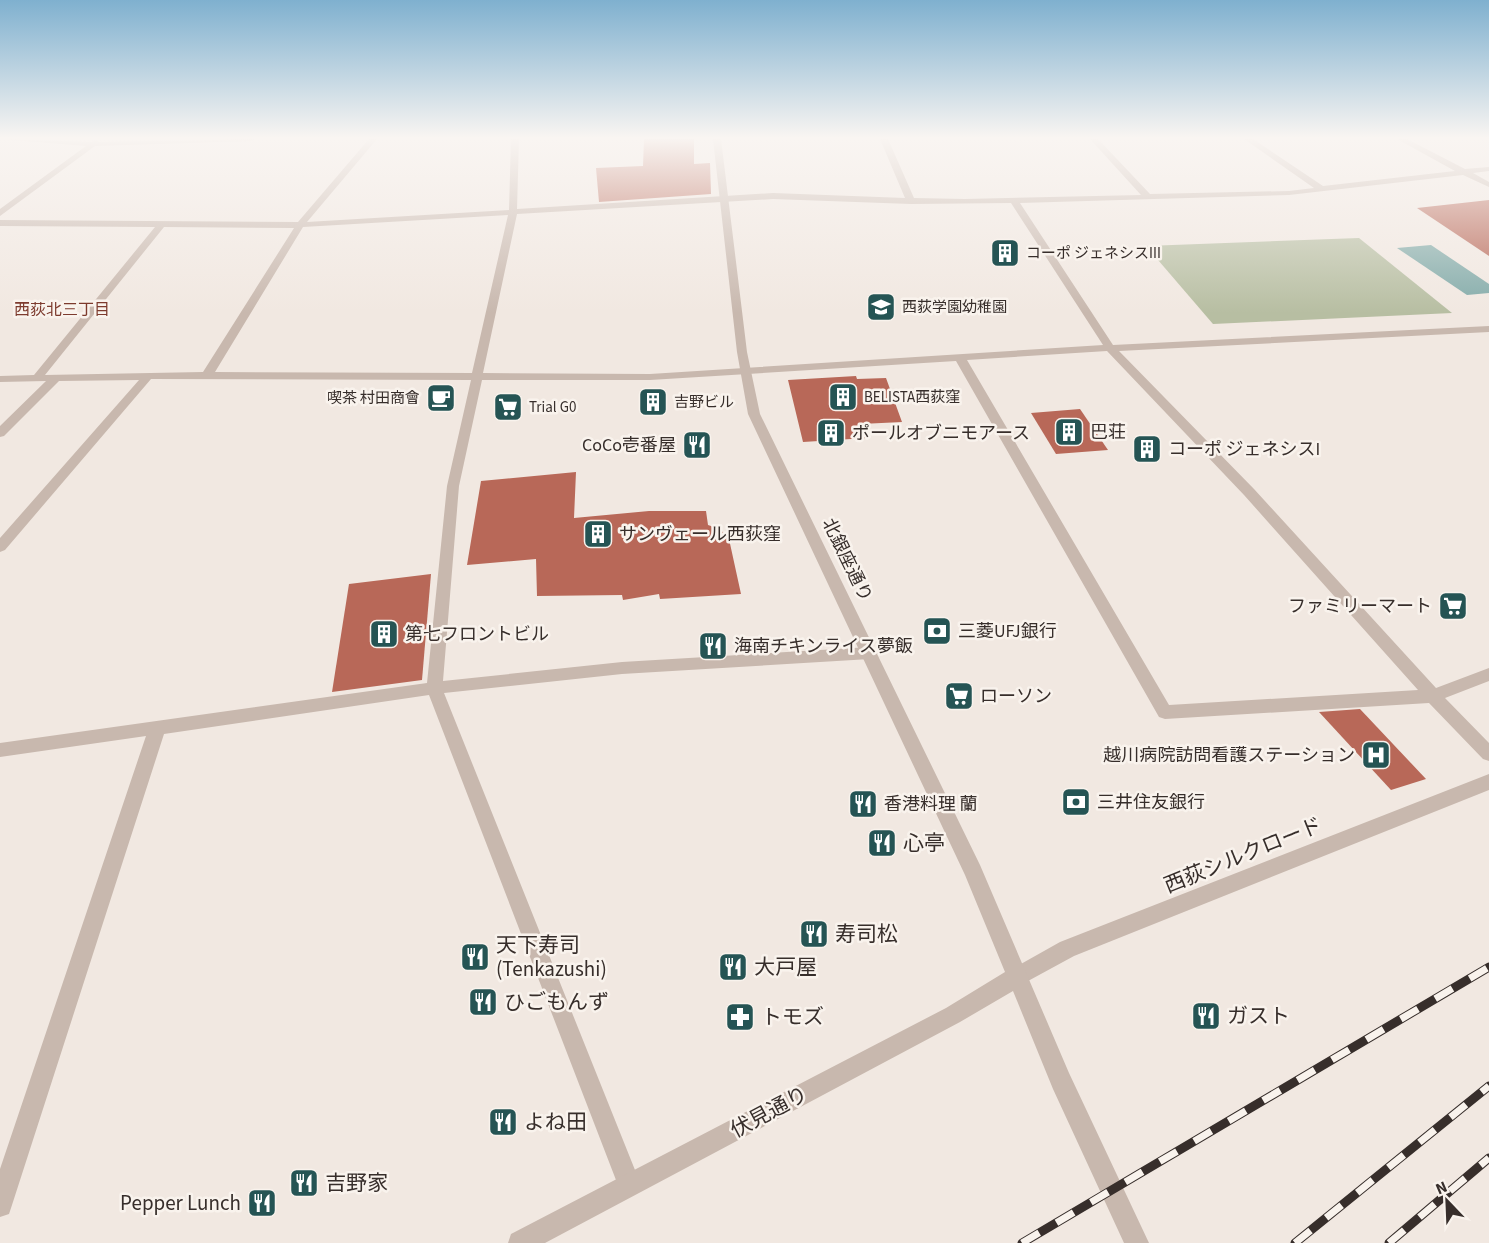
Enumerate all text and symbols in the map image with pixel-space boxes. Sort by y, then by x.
building icon: コーポ ジェネシスIII [989,237,1021,269]
place label: コーポ ジェネシスIII [1026,243,1161,264]
school or university icon: 西荻学園幼稚園 [865,291,897,323]
place label: 西荻学園幼稚園 [902,297,1007,318]
district label: 西荻北三丁目 [14,299,110,321]
building icon: BELISTA西荻窪 [827,381,859,413]
cafe icon: 喫茶 村田商會 [425,382,457,414]
building icon: 吉野ビル [637,386,669,418]
place label: BELISTA西荻窪 [864,387,960,408]
place label: 喫茶 村田商會 [327,388,420,409]
supermarket icon: Trial G0 [492,391,524,423]
place label: 吉野ビル [674,392,734,413]
place label: Trial G0 [529,397,576,418]
building icon: 巴荘 [1053,416,1085,448]
building icon: ポールオブニモアース [815,417,847,449]
place label: 巴荘 [1090,420,1126,445]
place label: ポールオブニモアース [852,421,1030,446]
restaurant icon: CoCo壱番屋 [681,429,713,461]
place label: CoCo壱番屋 [582,433,676,458]
building icon: コーポ ジェネシスI [1131,433,1163,465]
place label: コーポ ジェネシスI [1168,437,1320,462]
street label: 北銀座通り [816,514,878,606]
building icon: サンヴェール西荻窪 [582,518,614,550]
place label: サンヴェール西荻窪 [619,522,781,547]
supermarket icon: ファミリーマート [1437,590,1469,622]
place label: ファミリーマート [1288,594,1432,619]
bank icon: 三菱UFJ銀行 [921,615,953,647]
building icon: 第七フロントビル [368,618,400,650]
place label: 三菱UFJ銀行 [958,619,1057,644]
place label: 第七フロントビル [405,622,549,647]
restaurant icon: 海南チキンライス夢飯 [697,630,729,662]
place label: 海南チキンライス夢飯 [734,634,913,659]
supermarket icon: ローソン [943,680,975,712]
place label: ローソン [980,684,1052,709]
hospital icon: 越川病院訪問看護ステーション [1360,739,1392,771]
place label: 越川病院訪問看護ステーション [1103,743,1355,768]
bank icon: 三井住友銀行 [1060,786,1092,818]
restaurant icon: 香港料理 蘭 [847,788,879,820]
place label: 三井住友銀行 [1097,790,1205,815]
place label: 香港料理 蘭 [884,792,978,817]
street label: 西荻シルクロード [1159,810,1327,900]
restaurant icon: 心亭 [866,827,898,859]
place label: 心亭 [903,828,945,858]
restaurant icon: 寿司松 [798,918,830,950]
place label: 寿司松 [835,919,898,949]
place label: 天下寿司 (Tenkazushi) [496,930,607,984]
restaurant icon: 天下寿司 (Tenkazushi) [459,941,491,973]
restaurant icon: 大戸屋 [717,951,749,983]
place label: 大戸屋 [754,952,817,982]
restaurant icon: ひごもんず [467,986,499,1018]
place label: ひごもんず [504,987,609,1017]
restaurant icon: ガスト [1190,1000,1222,1032]
pharmacy icon: トモズ [724,1001,756,1033]
place label: ガスト [1227,1001,1290,1031]
place label: トモズ [761,1002,824,1032]
street label: 伏見通り [725,1079,813,1145]
restaurant icon: よね田 [487,1106,519,1138]
place label: よね田 [524,1107,587,1137]
restaurant icon: 吉野家 [288,1167,320,1199]
place label: 吉野家 [325,1168,388,1198]
north arrow [1417,1171,1477,1231]
text: N [1432,1176,1451,1200]
restaurant icon: Pepper Lunch [246,1187,278,1219]
place label: Pepper Lunch [120,1188,241,1218]

